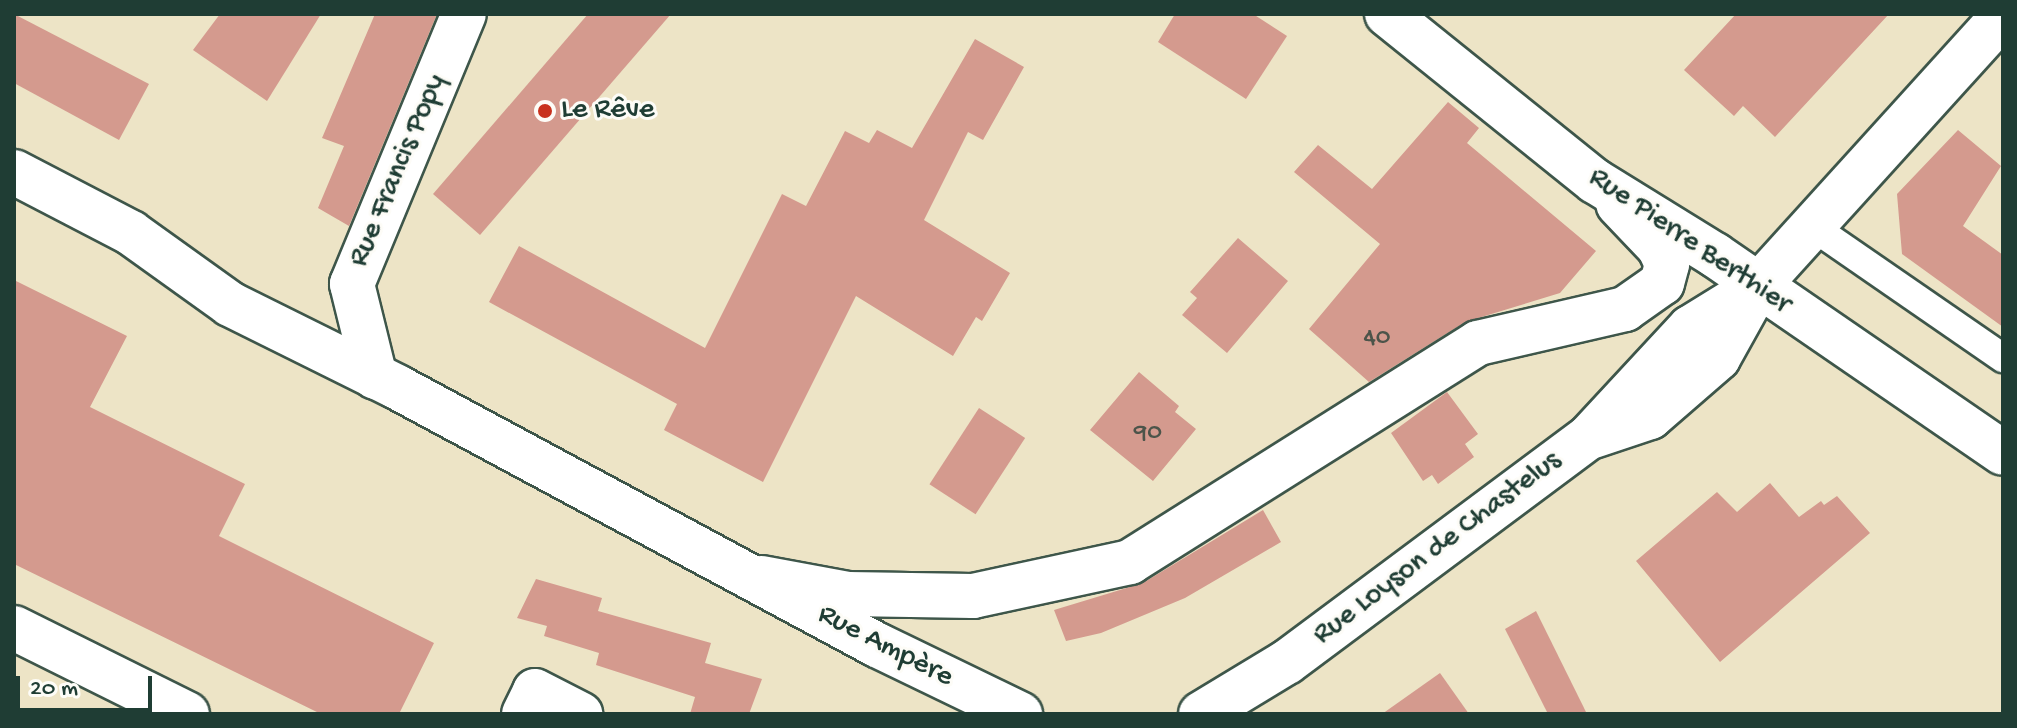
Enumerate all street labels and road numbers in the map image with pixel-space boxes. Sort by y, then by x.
street label: Rue Francis Popy [342,69,456,273]
street label: Rue Pierre Berthier [1581,161,1797,323]
street label: Rue Loyson de Chastelus [1307,444,1569,654]
street label: Rue Ampère [811,597,959,697]

